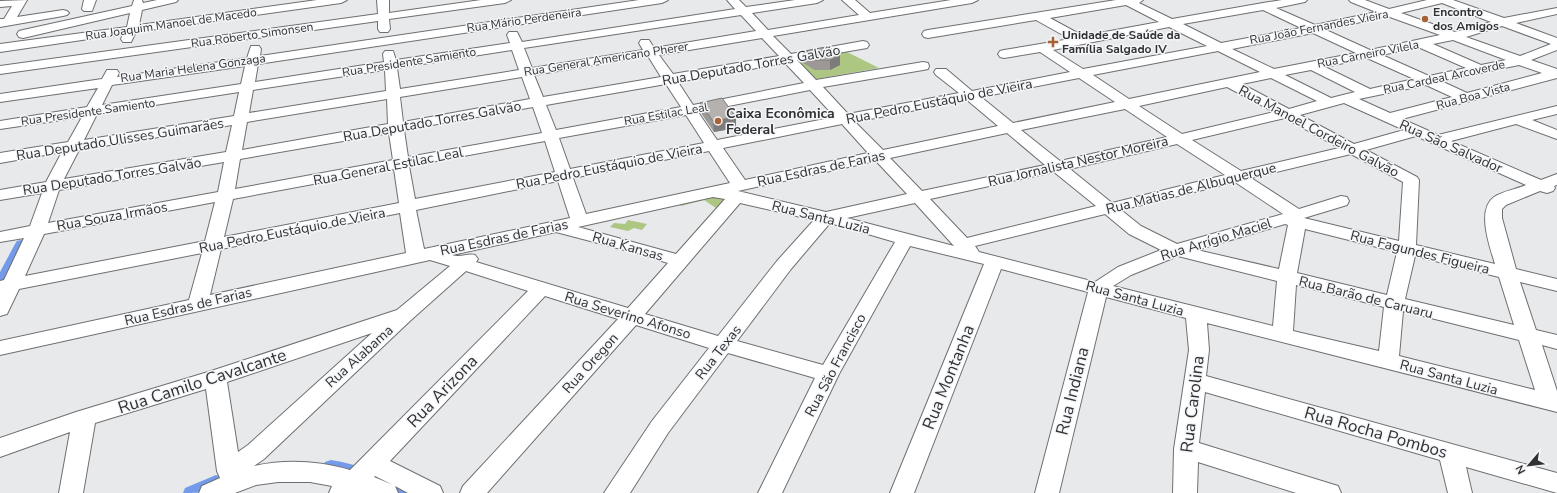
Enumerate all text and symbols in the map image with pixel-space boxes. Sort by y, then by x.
street label: Rua Joaquim Manoel de Macedo [84,4,258,44]
street label: Rua Mário Perdeneira [466,4,582,36]
place label: Encontro dos Amigos [1433,4,1499,34]
street label: Rua João Fernandes Vieira [1248,6,1390,48]
marker: Encontro dos Amigos [1420,14,1430,24]
street label: Rua Roberto Simonsen [190,18,314,52]
place label: Unidade de Saúde da Família Salgado IV [1062,27,1180,57]
marker: Unidade de Saúde da Família Salgado IV [1047,36,1059,48]
street label: Rua Carneiro Vilela [1316,36,1420,72]
street label: Rua General Americano Pherer [523,38,690,80]
street label: Rua Deputado Torres Galvão [660,40,842,91]
street label: Rua Presidente Samiento [341,43,477,80]
street label: Rua Maria Helena Gonzaga [119,50,267,86]
street label: Rua Cardeal Arcoverde [1382,56,1506,98]
street label: Rua Pedro Eustáquio de Vieira [844,74,1034,129]
street label: Rua Boa Vista [1434,78,1512,114]
street label: Rua Manoel Cordeiro Galvão [1235,81,1403,182]
street label: Rua Presidente Samiento [20,95,157,129]
street label: Rua Deputado Torres Galvão [341,96,523,147]
street label: Rua Estilac Leal [623,99,710,129]
place label: Caixa Econômica Federal [726,104,835,139]
street label: Rua Deputado Ulisses Guimarães [15,114,226,165]
street label: Rua São Salvador [1396,115,1505,178]
marker: Caixa Econômica Federal [713,116,723,126]
street label: Rua Jornalista Nestor Moreira [986,131,1170,191]
street label: Rua Pedro Eustáquio de Vieira [514,139,704,194]
street label: Rua General Estilac Leal [311,142,466,190]
street label: Rua Esdras de Farias [755,146,887,191]
street label: Rua Deputado Torres Galvão [21,153,203,200]
street label: Rua Matias de Albuquerque [1104,158,1278,219]
street label: Rua Santa Luzia [770,196,872,239]
street label: Rua Souza Irmãos [55,197,169,236]
street label: Rua Pedro Eustáquio de Vieira [197,203,387,258]
street label: Rua Arrígio Maciel [1158,213,1275,265]
street label: Rua Esdras de Farias [438,215,570,260]
street label: Rua Fagundes Figueira [1348,226,1492,279]
street label: Rua Kansas [590,227,666,266]
street label: Rua Barão de Caruaru [1297,272,1435,323]
street label: Rua Santa Luzia [1084,276,1186,321]
street label: Rua Esdras de Farias [122,283,254,330]
street label: Rua Severino Afonso [562,287,694,344]
street label: Rua São Francisco [800,310,871,420]
street label: Rua Alabama [321,321,397,392]
street label: Rua Texas [691,321,746,384]
street label: Rua Montanha [917,321,980,433]
street label: Rua Oregon [558,329,623,398]
street label: Rua Camilo Cavalcante [115,343,289,420]
street label: Rua Indiana [1050,345,1095,437]
street label: Rua Arizona [402,350,483,433]
street label: Rua Carolina [1175,354,1210,454]
street label: Rua Santa Luzia [1398,355,1500,400]
street label: Rua Rocha Pombos [1302,401,1450,464]
north arrow [1509,445,1549,485]
text: N [1512,462,1529,477]

